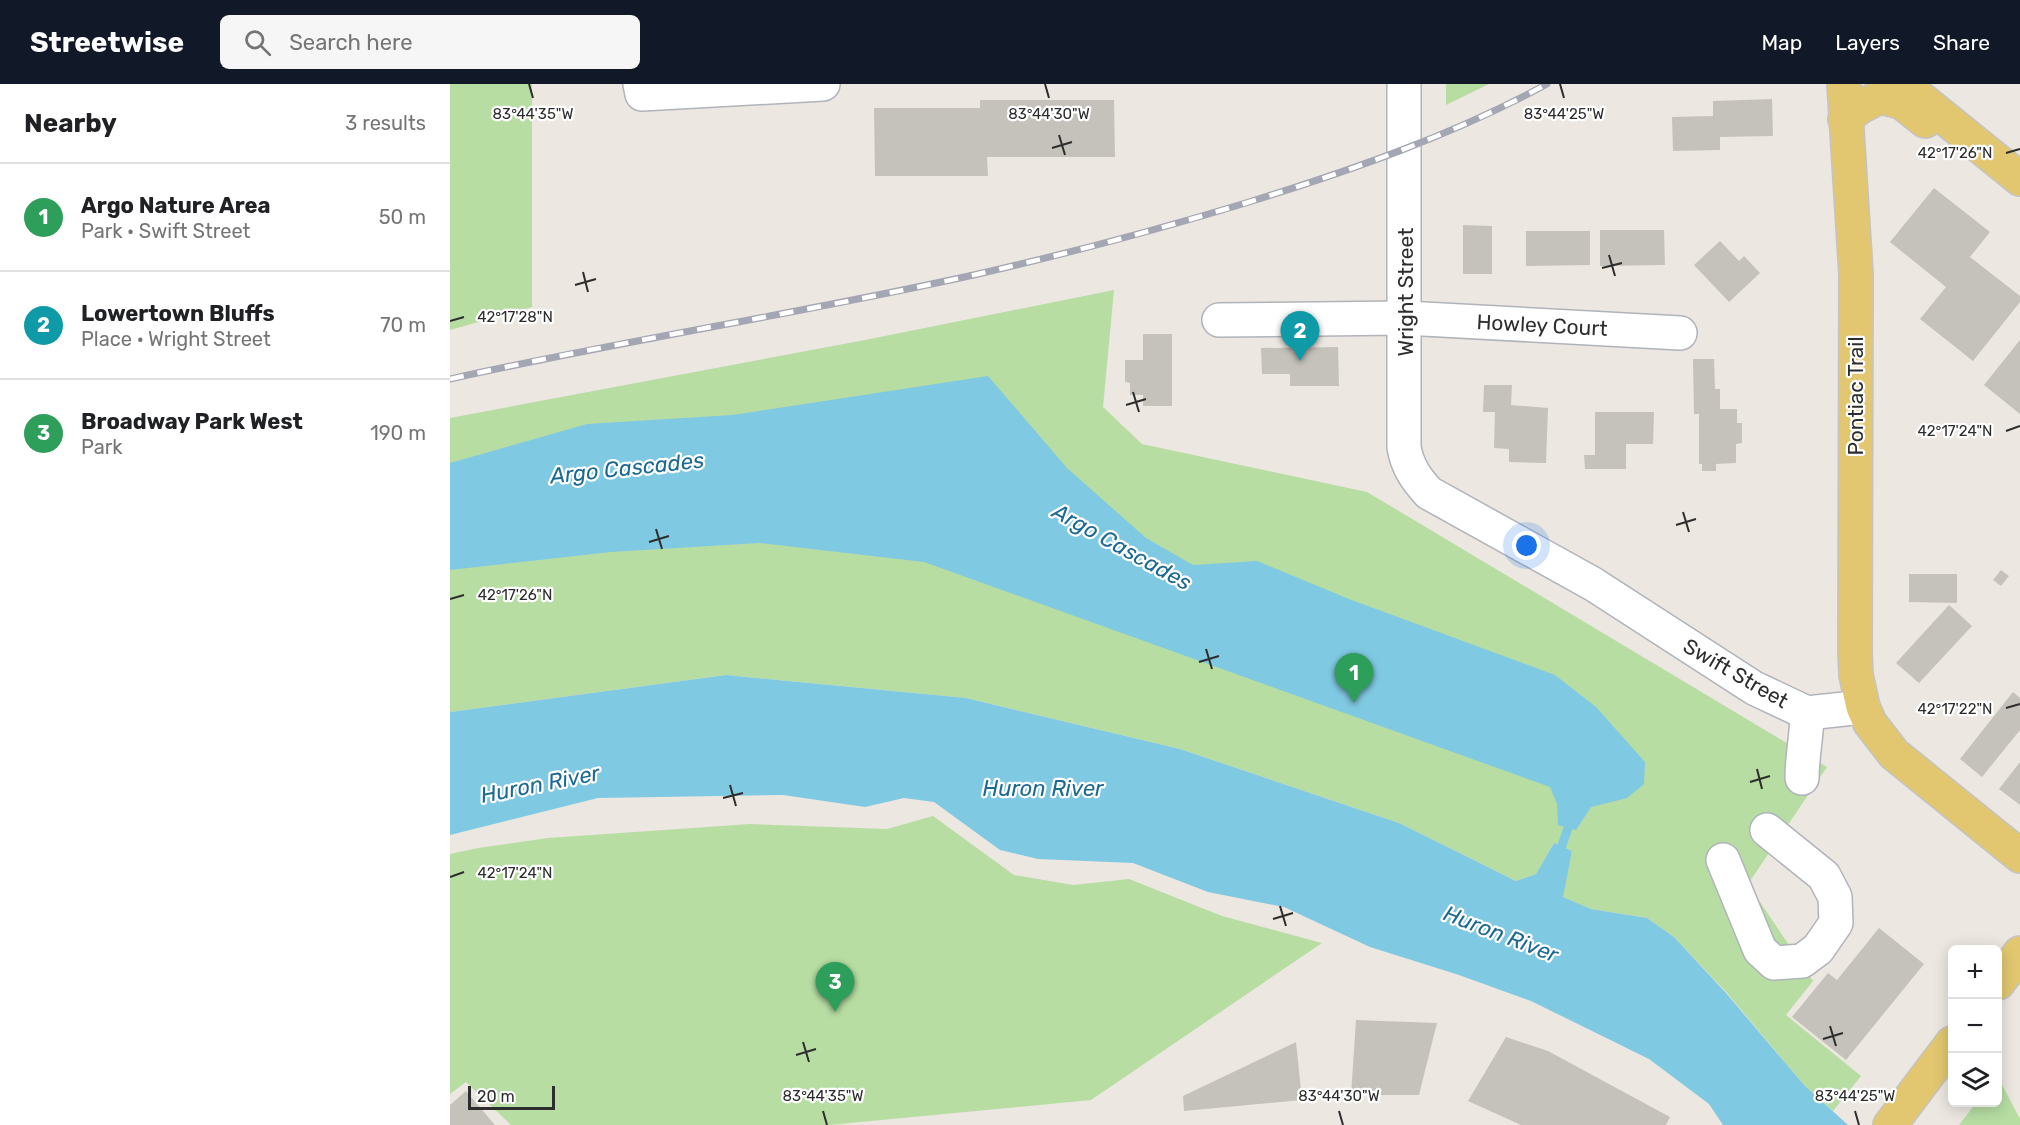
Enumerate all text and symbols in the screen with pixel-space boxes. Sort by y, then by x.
search box [220,15,640,69]
text: Streetwise [30,26,184,59]
icon: search [241,26,274,59]
text: Search here [289,29,413,56]
text: Map [1761,30,1802,55]
text: Layers [1835,30,1900,55]
text: Share [1933,30,1990,55]
text: 83°44'35"W [493,105,573,123]
text: 83°44'30"W [1008,105,1090,123]
text: 83°44'25"W [1524,105,1604,123]
text: Nearby [24,108,117,139]
text: 3 results [345,111,426,135]
text: 42°17'26"N [1918,144,1992,162]
text: Argo Nature Area [81,192,271,219]
text: 1 [39,205,48,229]
text: 50 m [379,205,426,229]
text: Park · Swift Street [81,219,250,243]
street label: Wright Street [1393,228,1418,356]
text: Lowertown Bluffs [81,300,275,327]
text: 42°17'28"N [477,308,553,326]
street label: Howley Court [1476,309,1608,341]
pin: 2 [1280,312,1320,361]
text: 2 [37,313,50,337]
text: 70 m [380,313,426,337]
text: Place · Wright Street [81,327,271,351]
street label: Pontiac Trail [1843,336,1868,456]
text: Broadway Park West [81,408,303,435]
text: 3 [37,421,50,445]
text: 190 m [370,421,426,445]
text: 42°17'24"N [1918,422,1993,440]
text: Park [81,435,123,459]
water label: Argo Cascades [548,446,705,490]
water label: Argo Cascades [1047,497,1196,596]
your location [1512,531,1541,560]
text: 42°17'26"N [478,586,552,604]
street label: Swift Street [1679,633,1793,713]
pin: 1 [1334,654,1374,703]
text: 42°17'22"N [1918,700,1992,718]
water label: Huron River [478,759,603,809]
water label: Huron River [983,775,1105,802]
text: 42°17'24"N [478,864,553,882]
water label: Huron River [1440,900,1564,969]
map controls [1948,945,2002,1107]
button: + [1948,945,2002,999]
pin: 3 [816,962,854,1012]
button: − [1948,999,2002,1053]
button: layers [1948,1053,2002,1107]
scale bar [468,1083,555,1110]
text: 20 m [477,1087,515,1106]
text: 83°44'35"W [783,1087,863,1105]
text: 83°44'30"W [1298,1087,1380,1105]
text: 83°44'25"W [1815,1087,1895,1105]

